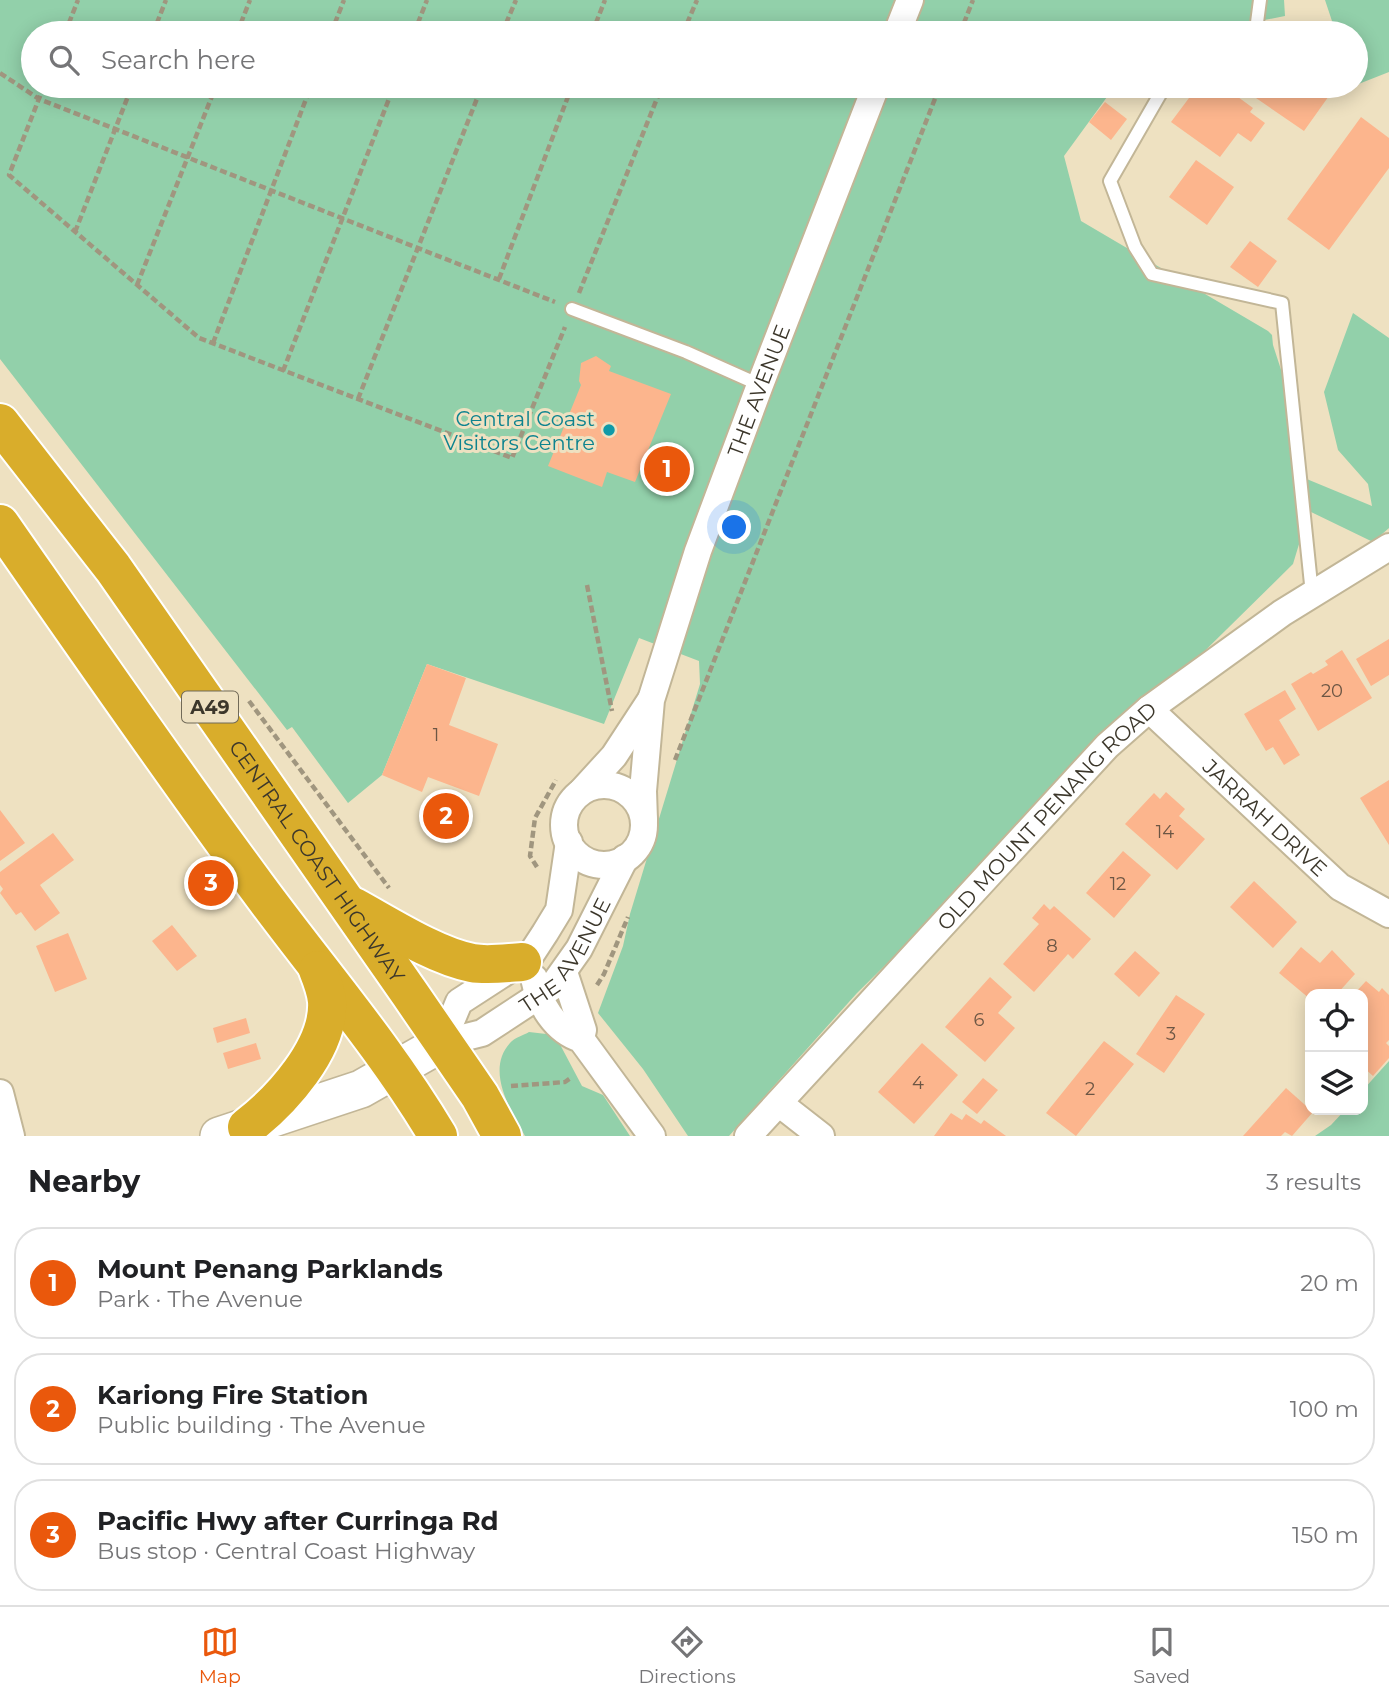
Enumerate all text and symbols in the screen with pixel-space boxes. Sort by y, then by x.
search box [21,21,1368,98]
icon: search [45,41,83,79]
text: Search here [101,44,256,76]
street label: THE AVENUE [722,321,795,460]
place label: Central Coast Visitors Centre [443,406,595,455]
marker: Central Coast Visitors Centre [601,422,617,438]
pin: 1 [644,443,690,495]
your location [717,510,751,544]
house number: 20 [1321,680,1343,702]
road number: A49 [182,692,238,722]
street label: OLD MOUNT PENANG ROAD [932,696,1161,935]
house number: 1 [433,724,439,746]
street label: CENTRAL COAST HIGHWAY [224,735,411,987]
street label: JARRAH DRIVE [1197,753,1332,881]
pin: 2 [423,790,469,842]
house number: 14 [1156,821,1174,843]
pin: 3 [188,857,234,909]
house number: 12 [1110,873,1126,895]
street label: THE AVENUE [515,893,615,1018]
house number: 8 [1046,935,1058,957]
map controls [1305,989,1368,1115]
button: locate [1305,989,1368,1052]
house number: 6 [974,1009,985,1031]
house number: 3 [1166,1023,1176,1045]
button: layers [1305,1052,1368,1115]
house number: 4 [912,1072,924,1094]
house number: 2 [1085,1078,1095,1100]
text: Nearby [28,1163,140,1200]
text: 3 results [1266,1168,1361,1196]
text: Mount Penang Parklands [97,1253,443,1285]
text: 1 [48,1269,58,1297]
text: 20 m [1300,1269,1359,1297]
text: Park · The Avenue [97,1285,303,1313]
text: Kariong Fire Station [97,1379,368,1411]
text: 2 [46,1395,60,1423]
text: 100 m [1290,1395,1359,1423]
text: Public building · The Avenue [97,1411,426,1439]
text: Pacific Hwy after Curringa Rd [97,1505,499,1537]
text: 3 [46,1521,60,1549]
text: 150 m [1292,1521,1359,1549]
text: Bus stop · Central Coast Highway [97,1537,475,1565]
tab: Map [199,1623,241,1688]
tab: Directions [638,1623,736,1688]
tab: Saved [1133,1623,1190,1688]

